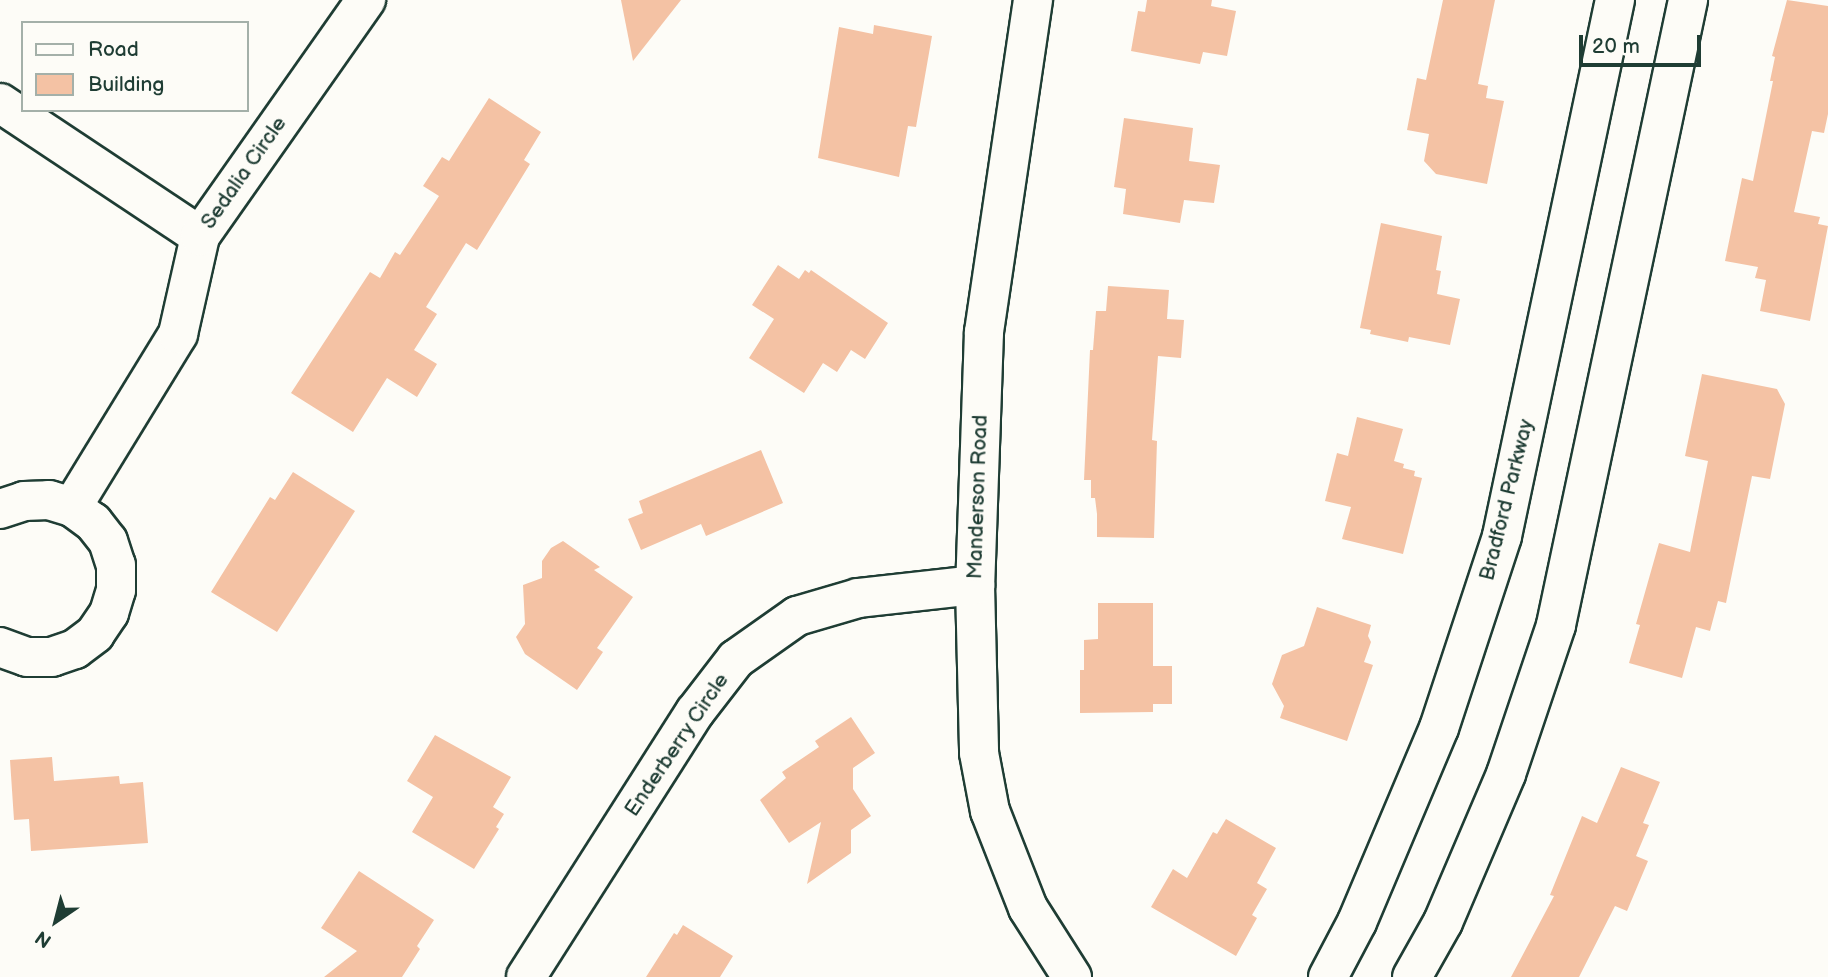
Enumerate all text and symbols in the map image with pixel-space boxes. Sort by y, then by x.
legend [21,21,248,112]
scale bar [1583,21,1706,65]
text: 20 m [1592,34,1640,59]
text: Road [88,37,139,62]
text: Building [88,72,164,97]
street label: Sedalia Circle [196,112,292,234]
street label: Manderson Road [963,414,993,580]
street label: Bradford Parkway [1475,417,1539,583]
street label: Enderberry Circle [619,668,735,822]
north arrow [21,886,91,956]
text: N [31,925,56,952]

